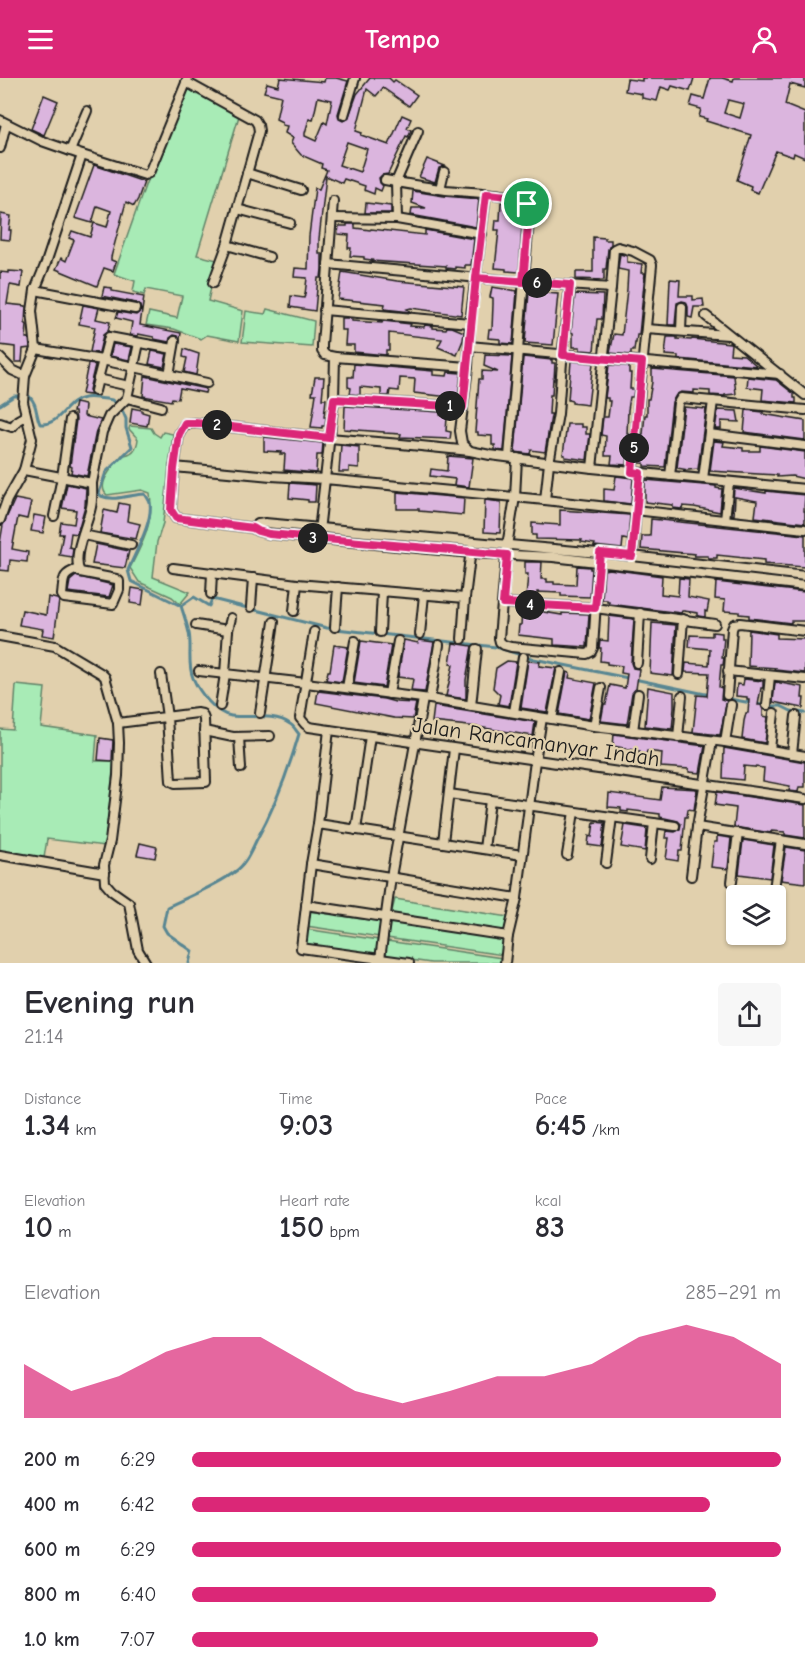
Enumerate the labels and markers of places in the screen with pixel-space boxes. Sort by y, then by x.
pin [501,178,552,229]
pin: 6 [522,268,552,298]
pin: 1 [435,391,465,421]
pin: 2 [202,410,232,440]
pin: 5 [619,433,649,463]
pin: 3 [298,523,328,553]
pin: 4 [515,590,545,620]

